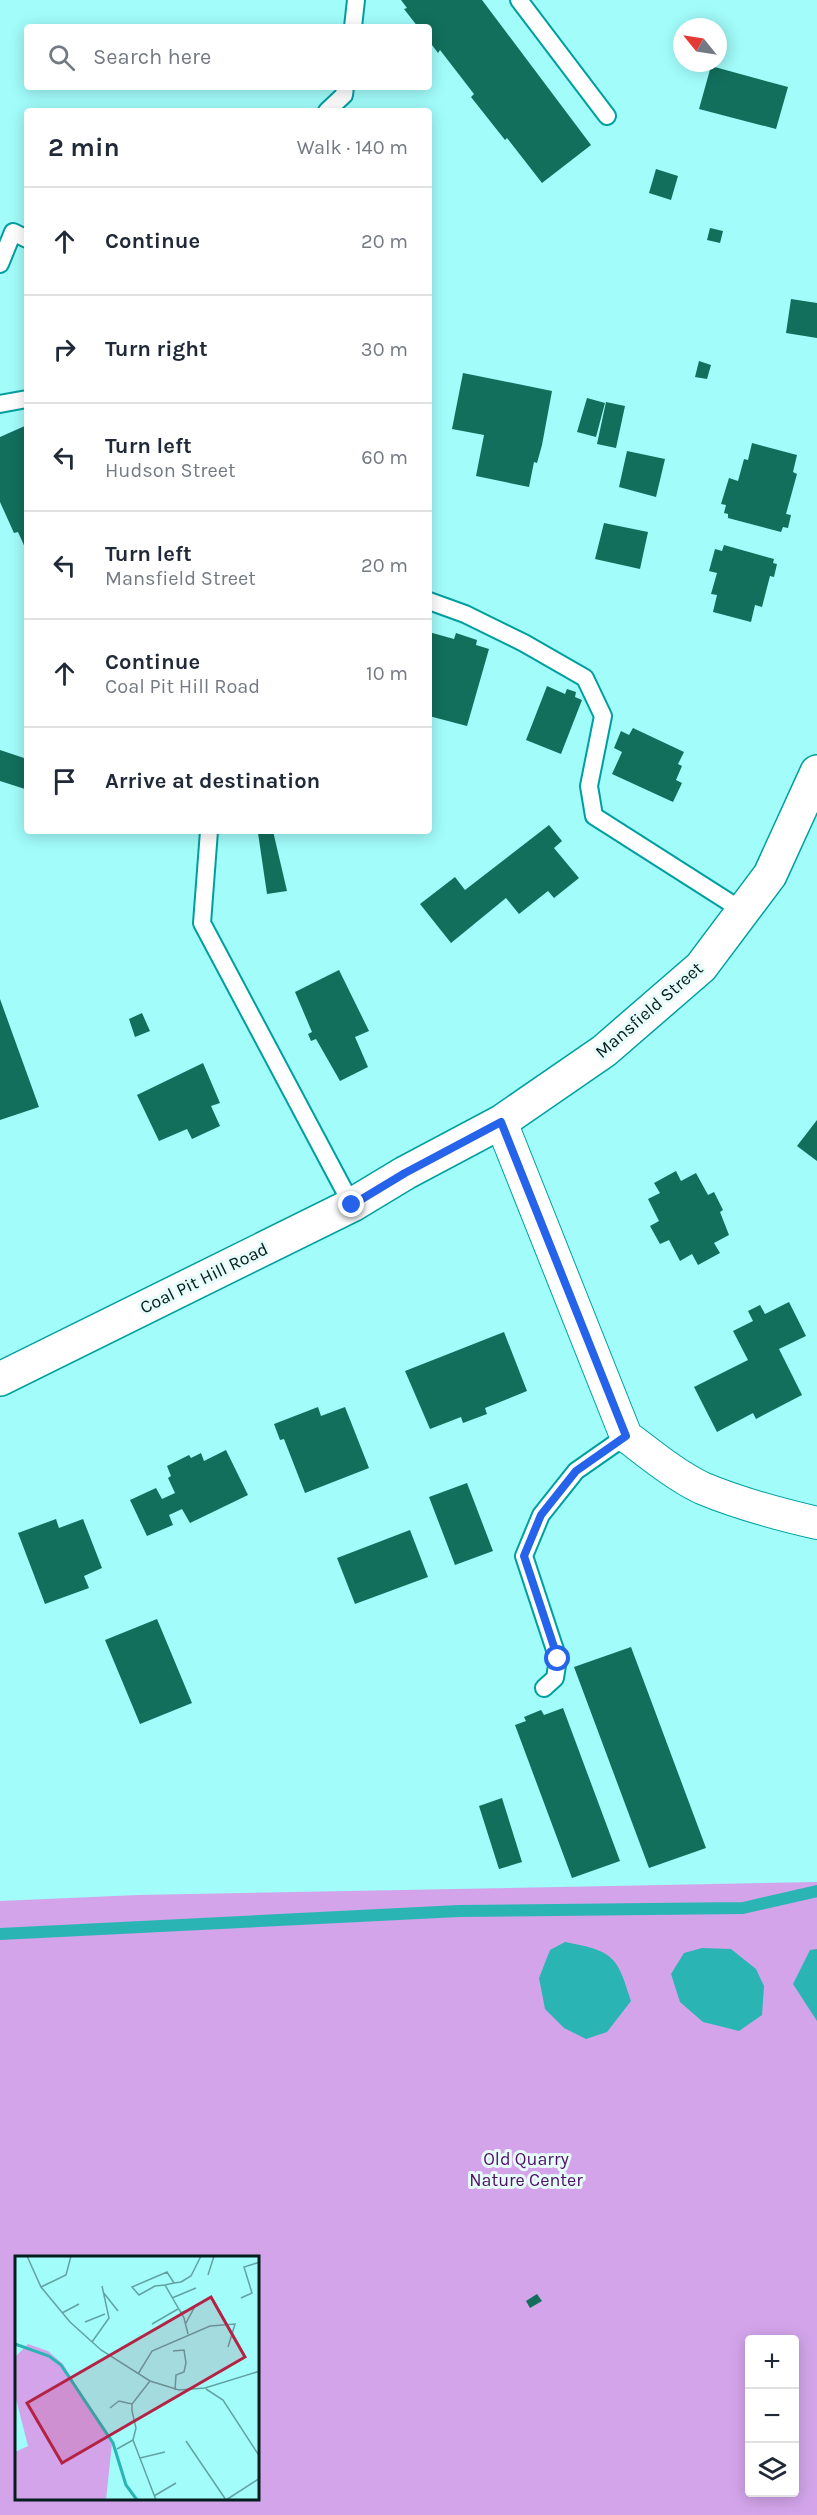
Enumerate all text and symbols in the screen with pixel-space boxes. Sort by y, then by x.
north arrow [673,18,727,72]
search box [24,24,432,90]
icon: search [45,41,78,74]
text: Search here [93,44,211,70]
text: 2 min [48,132,120,163]
text: Walk · 140 m [297,136,408,159]
icon: ahead [48,225,81,258]
text: Continue [105,228,200,254]
text: 20 m [361,230,408,253]
icon: right [48,333,81,366]
text: Turn right [105,336,208,362]
text: 30 m [361,338,408,361]
text: Turn left [105,433,192,459]
icon: left [48,441,81,474]
text: 60 m [361,446,408,469]
text: Hudson Street [105,459,236,482]
text: Turn left [105,541,192,567]
icon: left [48,549,81,582]
text: 20 m [361,554,408,577]
text: Mansfield Street [105,567,256,590]
text: Continue [105,649,200,675]
icon: ahead [48,657,81,690]
text: 10 m [366,662,408,685]
text: Coal Pit Hill Road [105,675,260,698]
icon: arrive [48,765,81,798]
text: Arrive at destination [105,768,320,794]
street label: Mansfield Street [591,957,708,1063]
route end [338,1191,364,1217]
street label: Coal Pit Hill Road [136,1238,272,1318]
route start [544,1645,570,1671]
park label: Old Quarry Nature Center [469,2148,583,2191]
inset map [15,2256,260,2500]
map controls [745,2335,799,2497]
button: + [745,2335,799,2389]
button: − [745,2389,799,2443]
button: layers [745,2443,799,2497]

